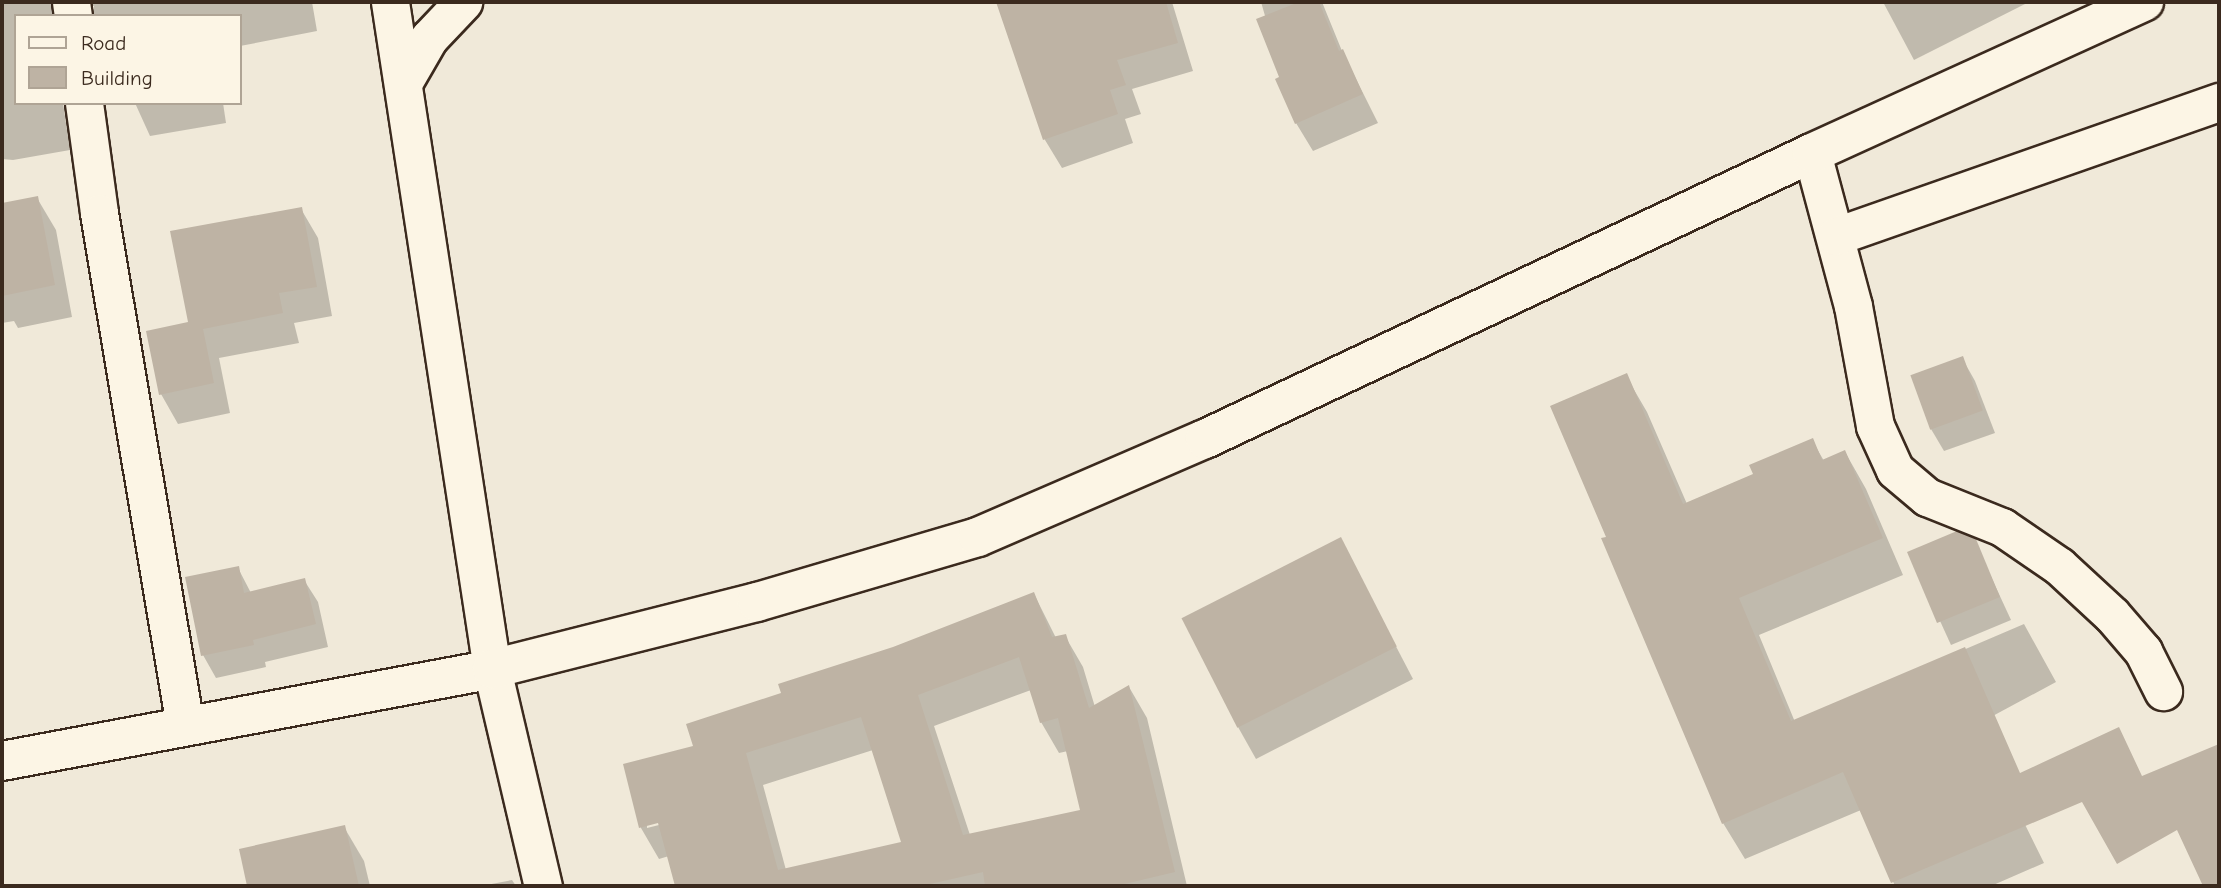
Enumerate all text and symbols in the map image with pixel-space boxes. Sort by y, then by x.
legend [14,14,242,105]
text: Road [81,31,126,55]
text: Building [81,66,153,90]

